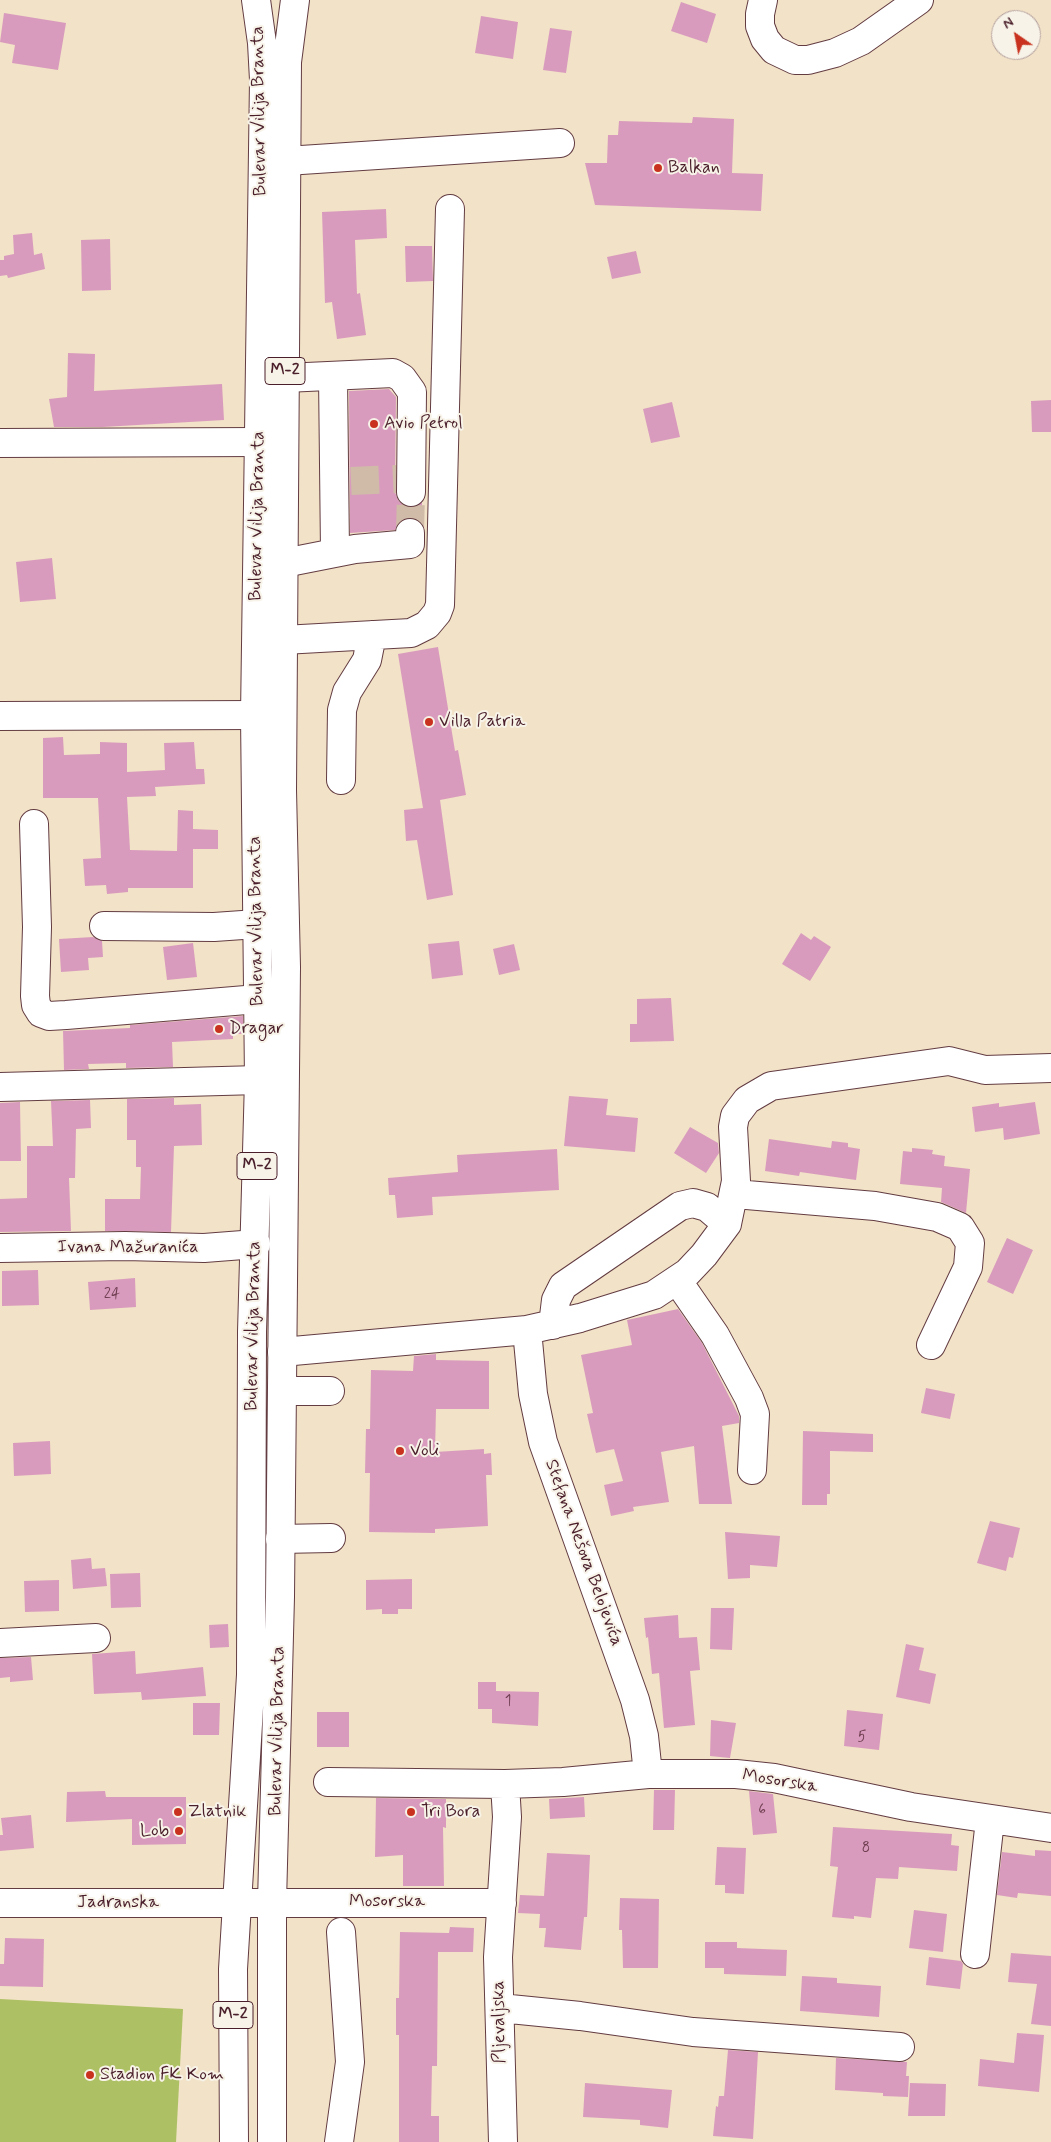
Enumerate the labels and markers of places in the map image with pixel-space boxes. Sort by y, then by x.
place label: Balkan [668,157,720,179]
marker: Balkan [652,162,664,174]
place label: Avio Petrol [384,413,463,435]
marker: Avio Petrol [368,418,380,430]
place label: Villa Patria [439,711,525,733]
marker: Villa Patria [423,716,435,728]
place label: Dragar [229,1018,284,1040]
marker: Dragar [213,1023,225,1035]
place label: Voli [410,1440,439,1462]
marker: Voli [394,1445,406,1457]
place label: Zlatnik [188,1801,246,1823]
place label: Tri Bora [421,1801,480,1823]
marker: Zlatnik [172,1806,184,1818]
marker: Tri Bora [405,1806,417,1818]
place label: Lob [140,1820,169,1842]
marker: Lob [173,1825,185,1837]
place label: Stadion FK Kom [100,2064,224,2086]
marker: Stadion FK Kom [84,2069,96,2081]

